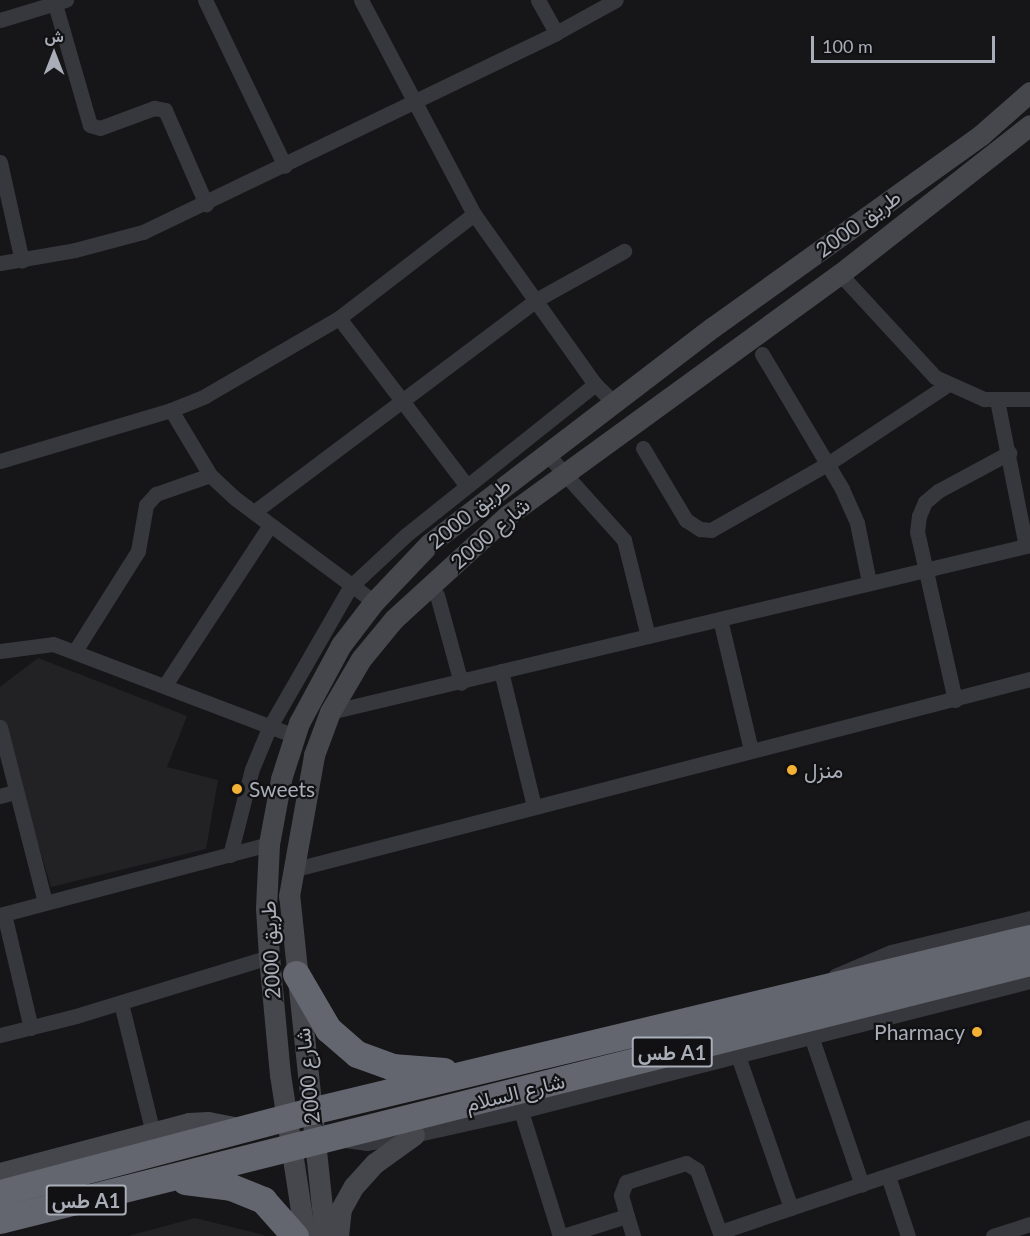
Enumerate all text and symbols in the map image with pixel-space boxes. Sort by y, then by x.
north arrow [24,24,84,84]
scale bar [814,24,998,62]
text: ش [44,26,64,45]
text: 100 m [822,35,873,57]
street label: طريق 2000 [811,184,905,262]
street label: طريق 2000 [423,472,515,554]
street label: شارع 2000 [445,492,535,574]
place label: منزل [804,757,843,783]
marker: منزل [785,763,799,777]
place label: Sweets [249,776,315,802]
marker: Sweets [230,782,244,796]
street label: طريق 2000 [255,900,285,1000]
place label: Pharmacy [874,1019,965,1045]
marker: Pharmacy [970,1025,984,1039]
street label: شارع 2000 [289,1027,325,1125]
road number: طس A1 [632,1035,712,1069]
street label: شارع السلام [463,1068,567,1116]
road number: طس A1 [46,1183,127,1217]

